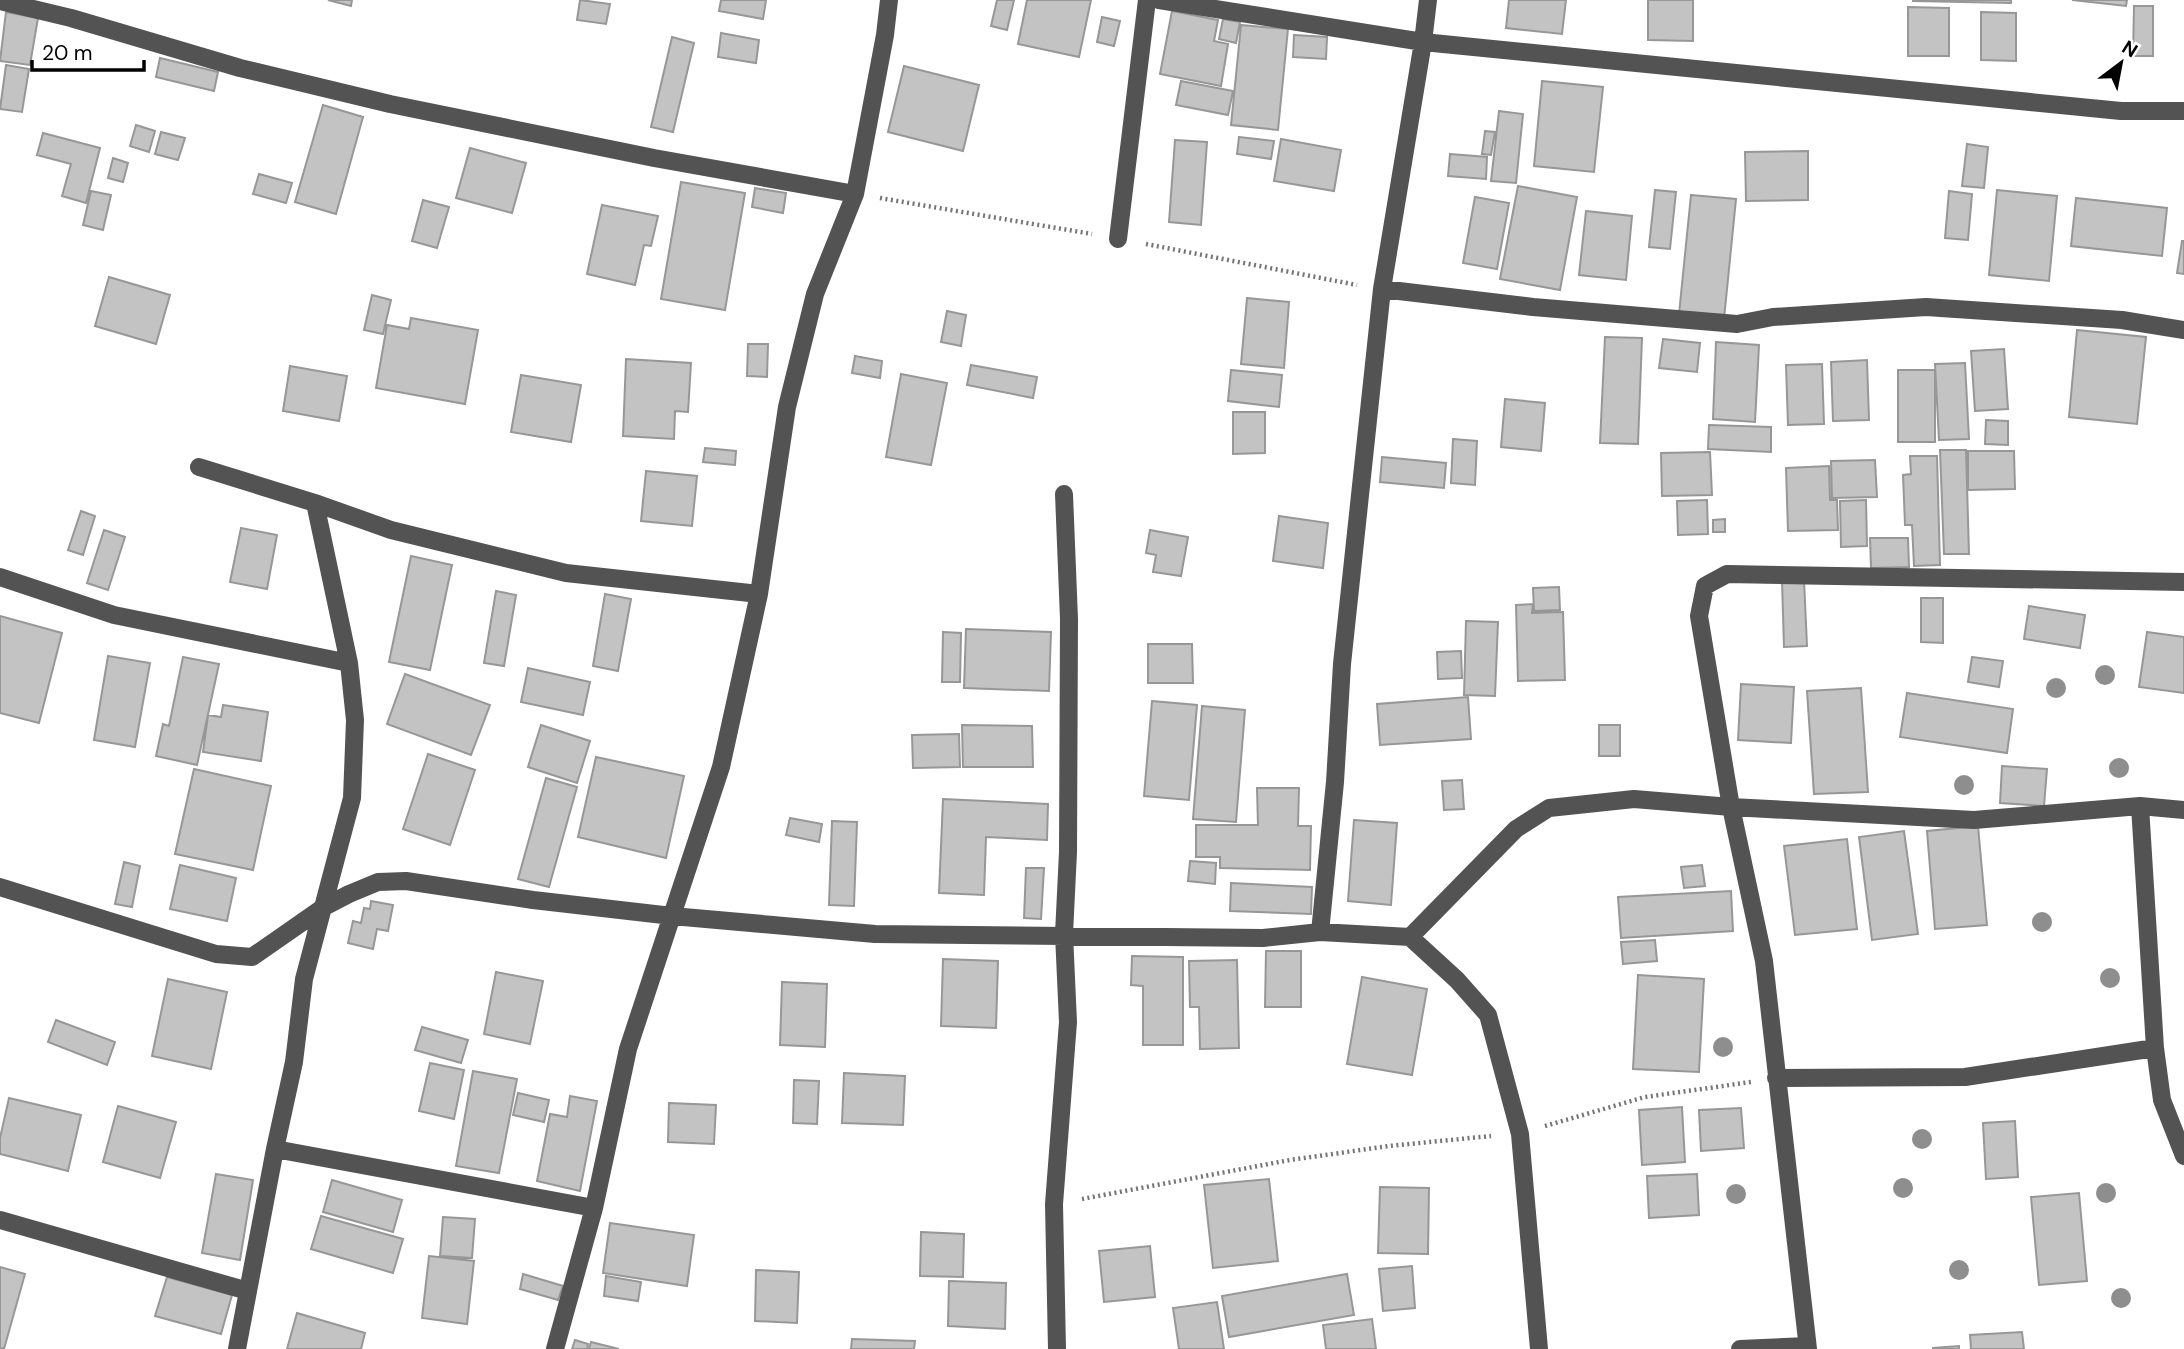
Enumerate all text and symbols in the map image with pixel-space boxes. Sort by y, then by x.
scale bar [32,28,144,72]
north arrow [2086,28,2156,98]
text: N [2117,35,2142,63]
text: 20 m [42,39,93,67]

